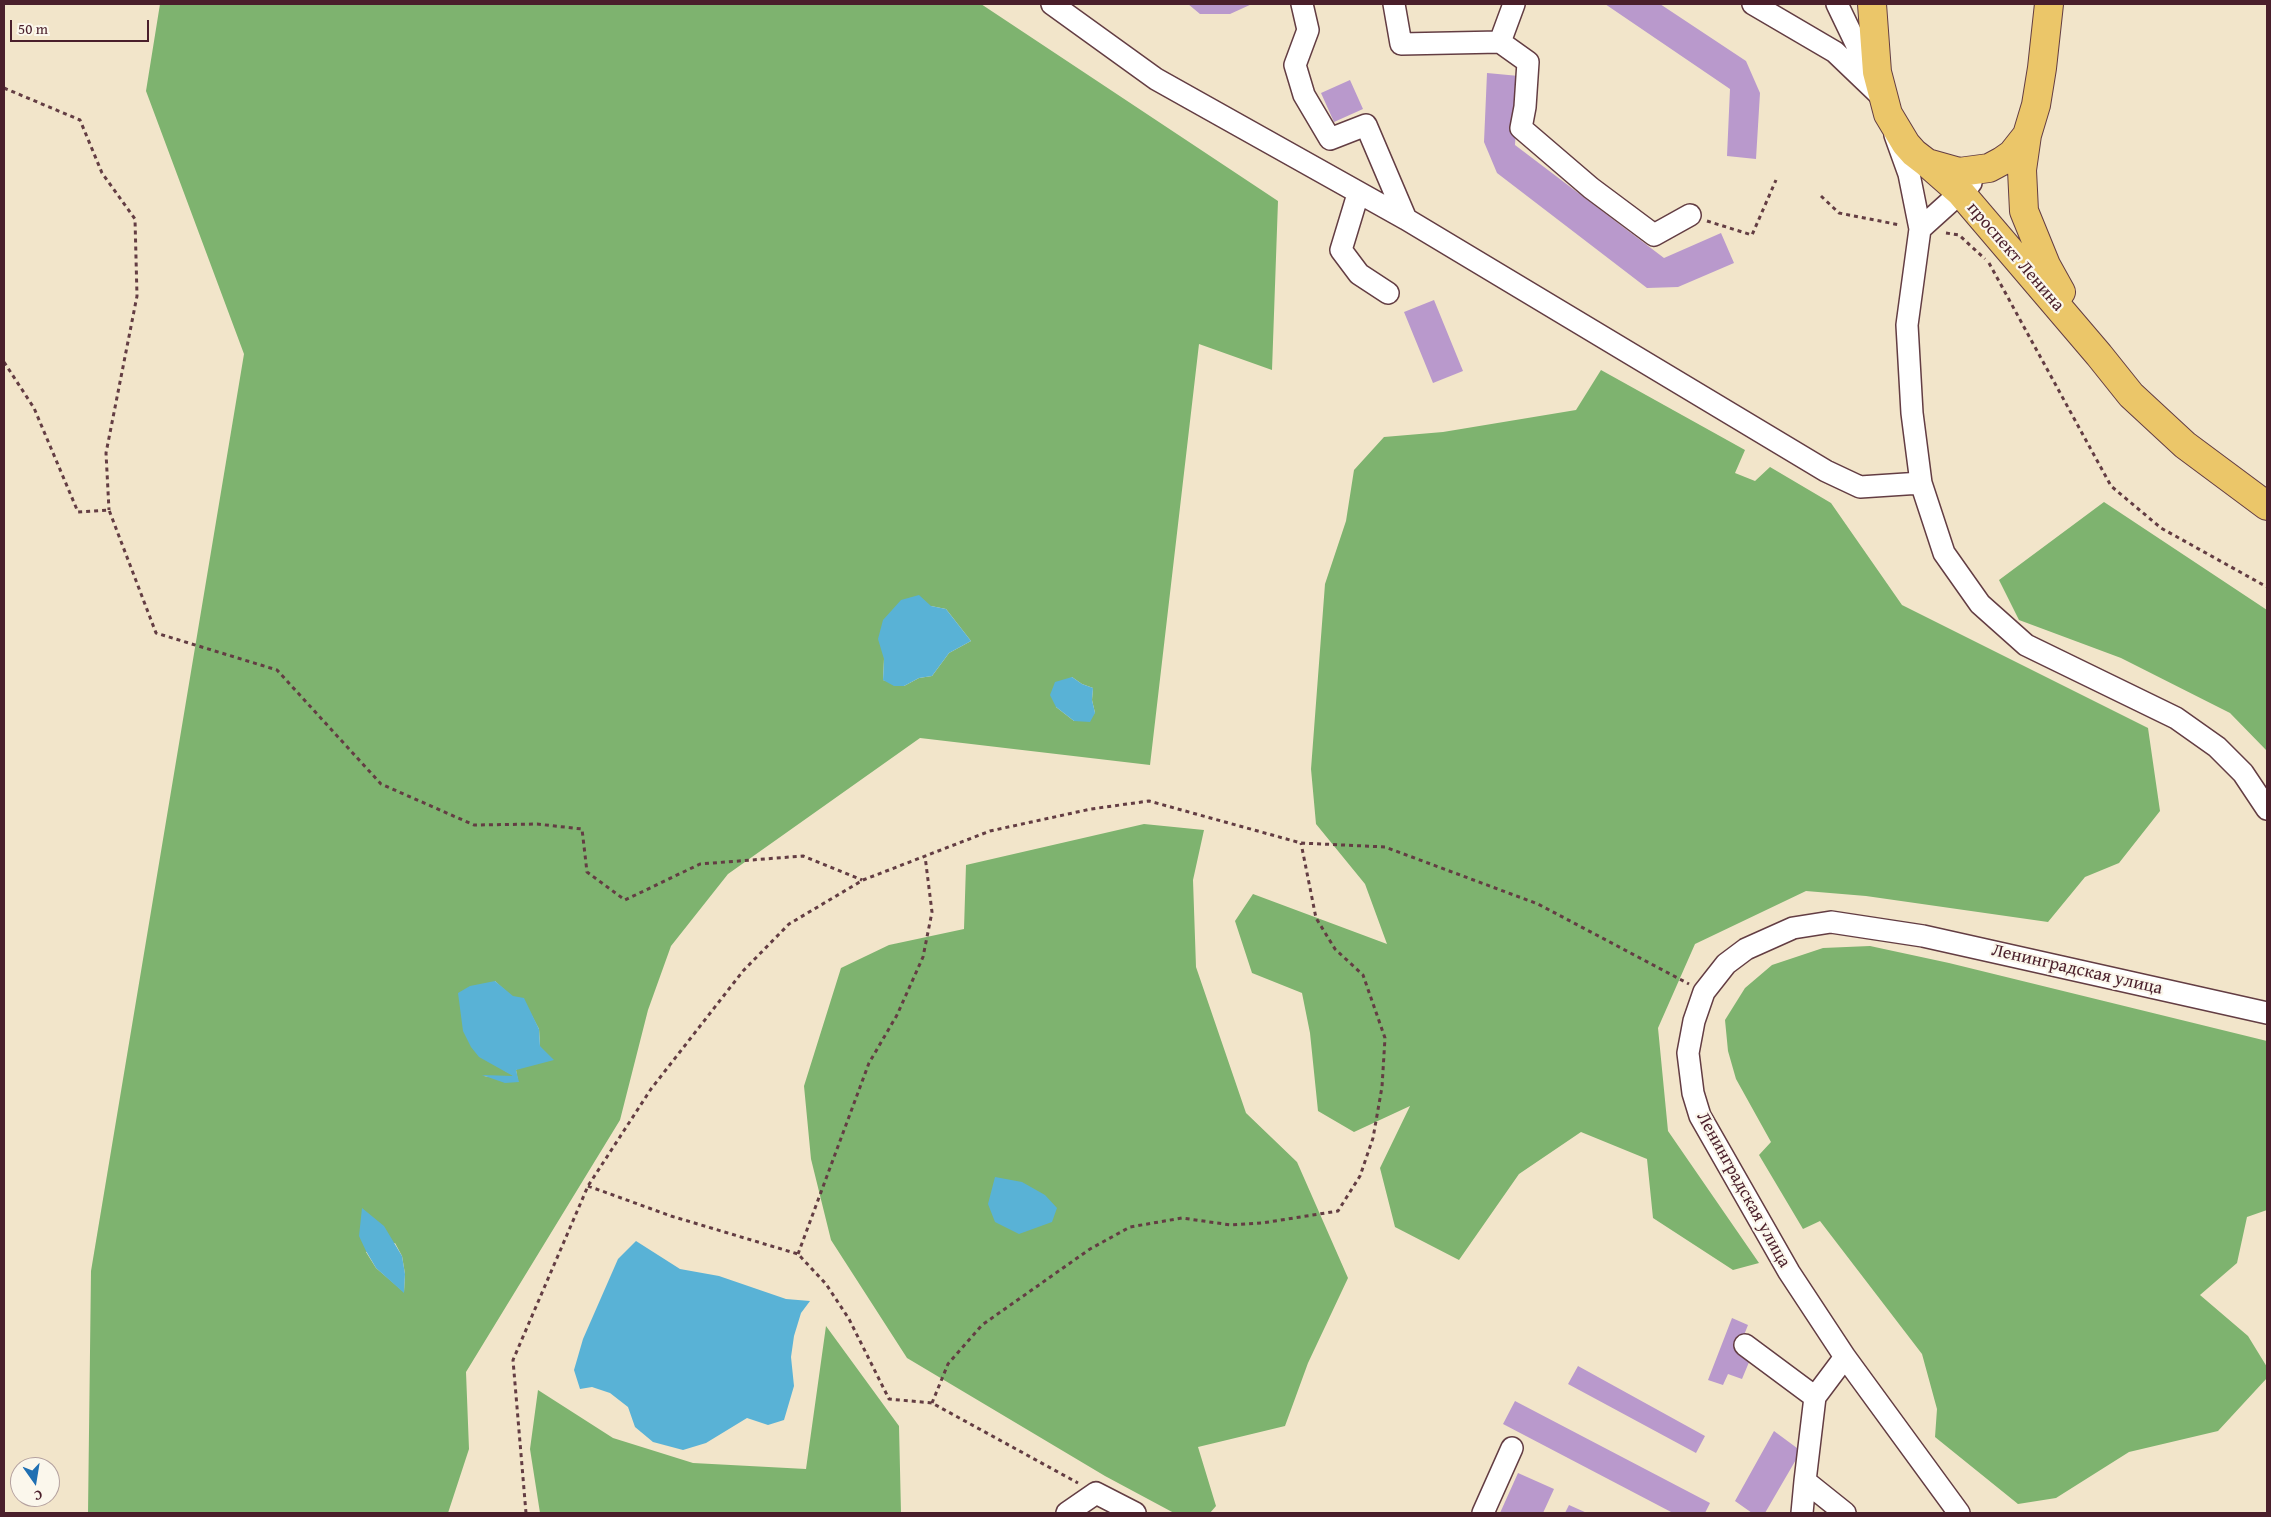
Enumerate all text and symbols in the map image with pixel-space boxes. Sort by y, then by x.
scale bar [12,10,151,42]
text: 50 m [18,18,48,39]
street label: проспект Ленина [1962,198,2068,316]
street label: Ленинградская улица [1989,940,2165,1000]
street label: Ленинградская улица [1691,1108,1795,1272]
north arrow [10,1457,60,1507]
text: С [32,1485,44,1506]

